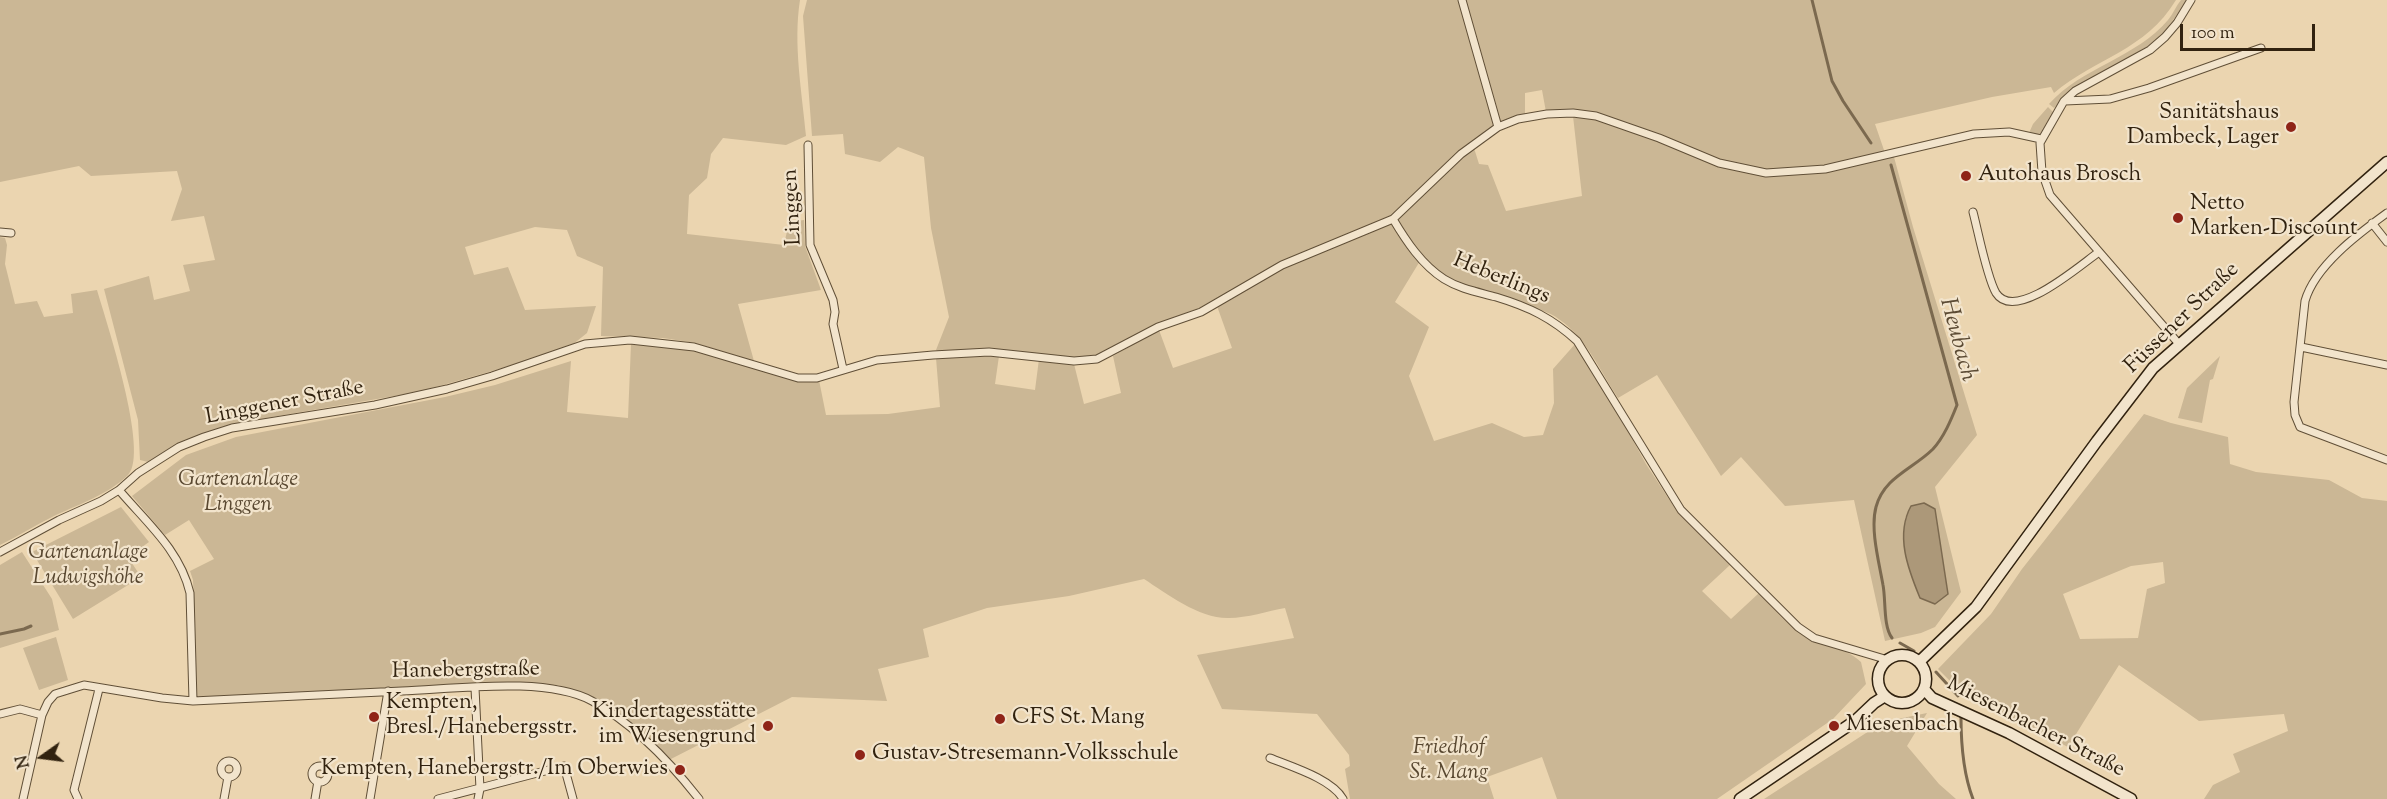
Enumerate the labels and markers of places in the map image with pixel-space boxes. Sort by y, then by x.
place label: Sanitätshaus Dambeck, Lager [2127,101,2279,152]
marker: Sanitätshaus Dambeck, Lager [2284,120,2298,134]
place label: Autohaus Brosch [1978,163,2142,189]
marker: Autohaus Brosch [1959,169,1973,183]
place label: Netto Marken-Discount [2190,192,2358,243]
marker: Netto Marken-Discount [2171,211,2185,225]
place label: Kempten, Bresl./Hanebergsstr. [386,691,577,742]
place label: Kindertagesstätte im Wiesengrund [592,700,756,752]
place label: CFS St. Mang [1012,706,1144,732]
marker: Kempten, Bresl./Hanebergsstr. [367,710,381,724]
marker: CFS St. Mang [993,712,1007,726]
place label: Miesenbach [1846,713,1959,739]
marker: Kindertagesstätte im Wiesengrund [761,719,775,733]
marker: Miesenbach [1827,719,1841,733]
place label: Gustav-Stresemann-Volksschule [872,742,1179,768]
marker: Gustav-Stresemann-Volksschule [853,748,867,762]
place label: Kempten, Hanebergstr./Im Oberwies [321,757,668,783]
marker: Kempten, Hanebergstr./Im Oberwies [673,763,687,777]

